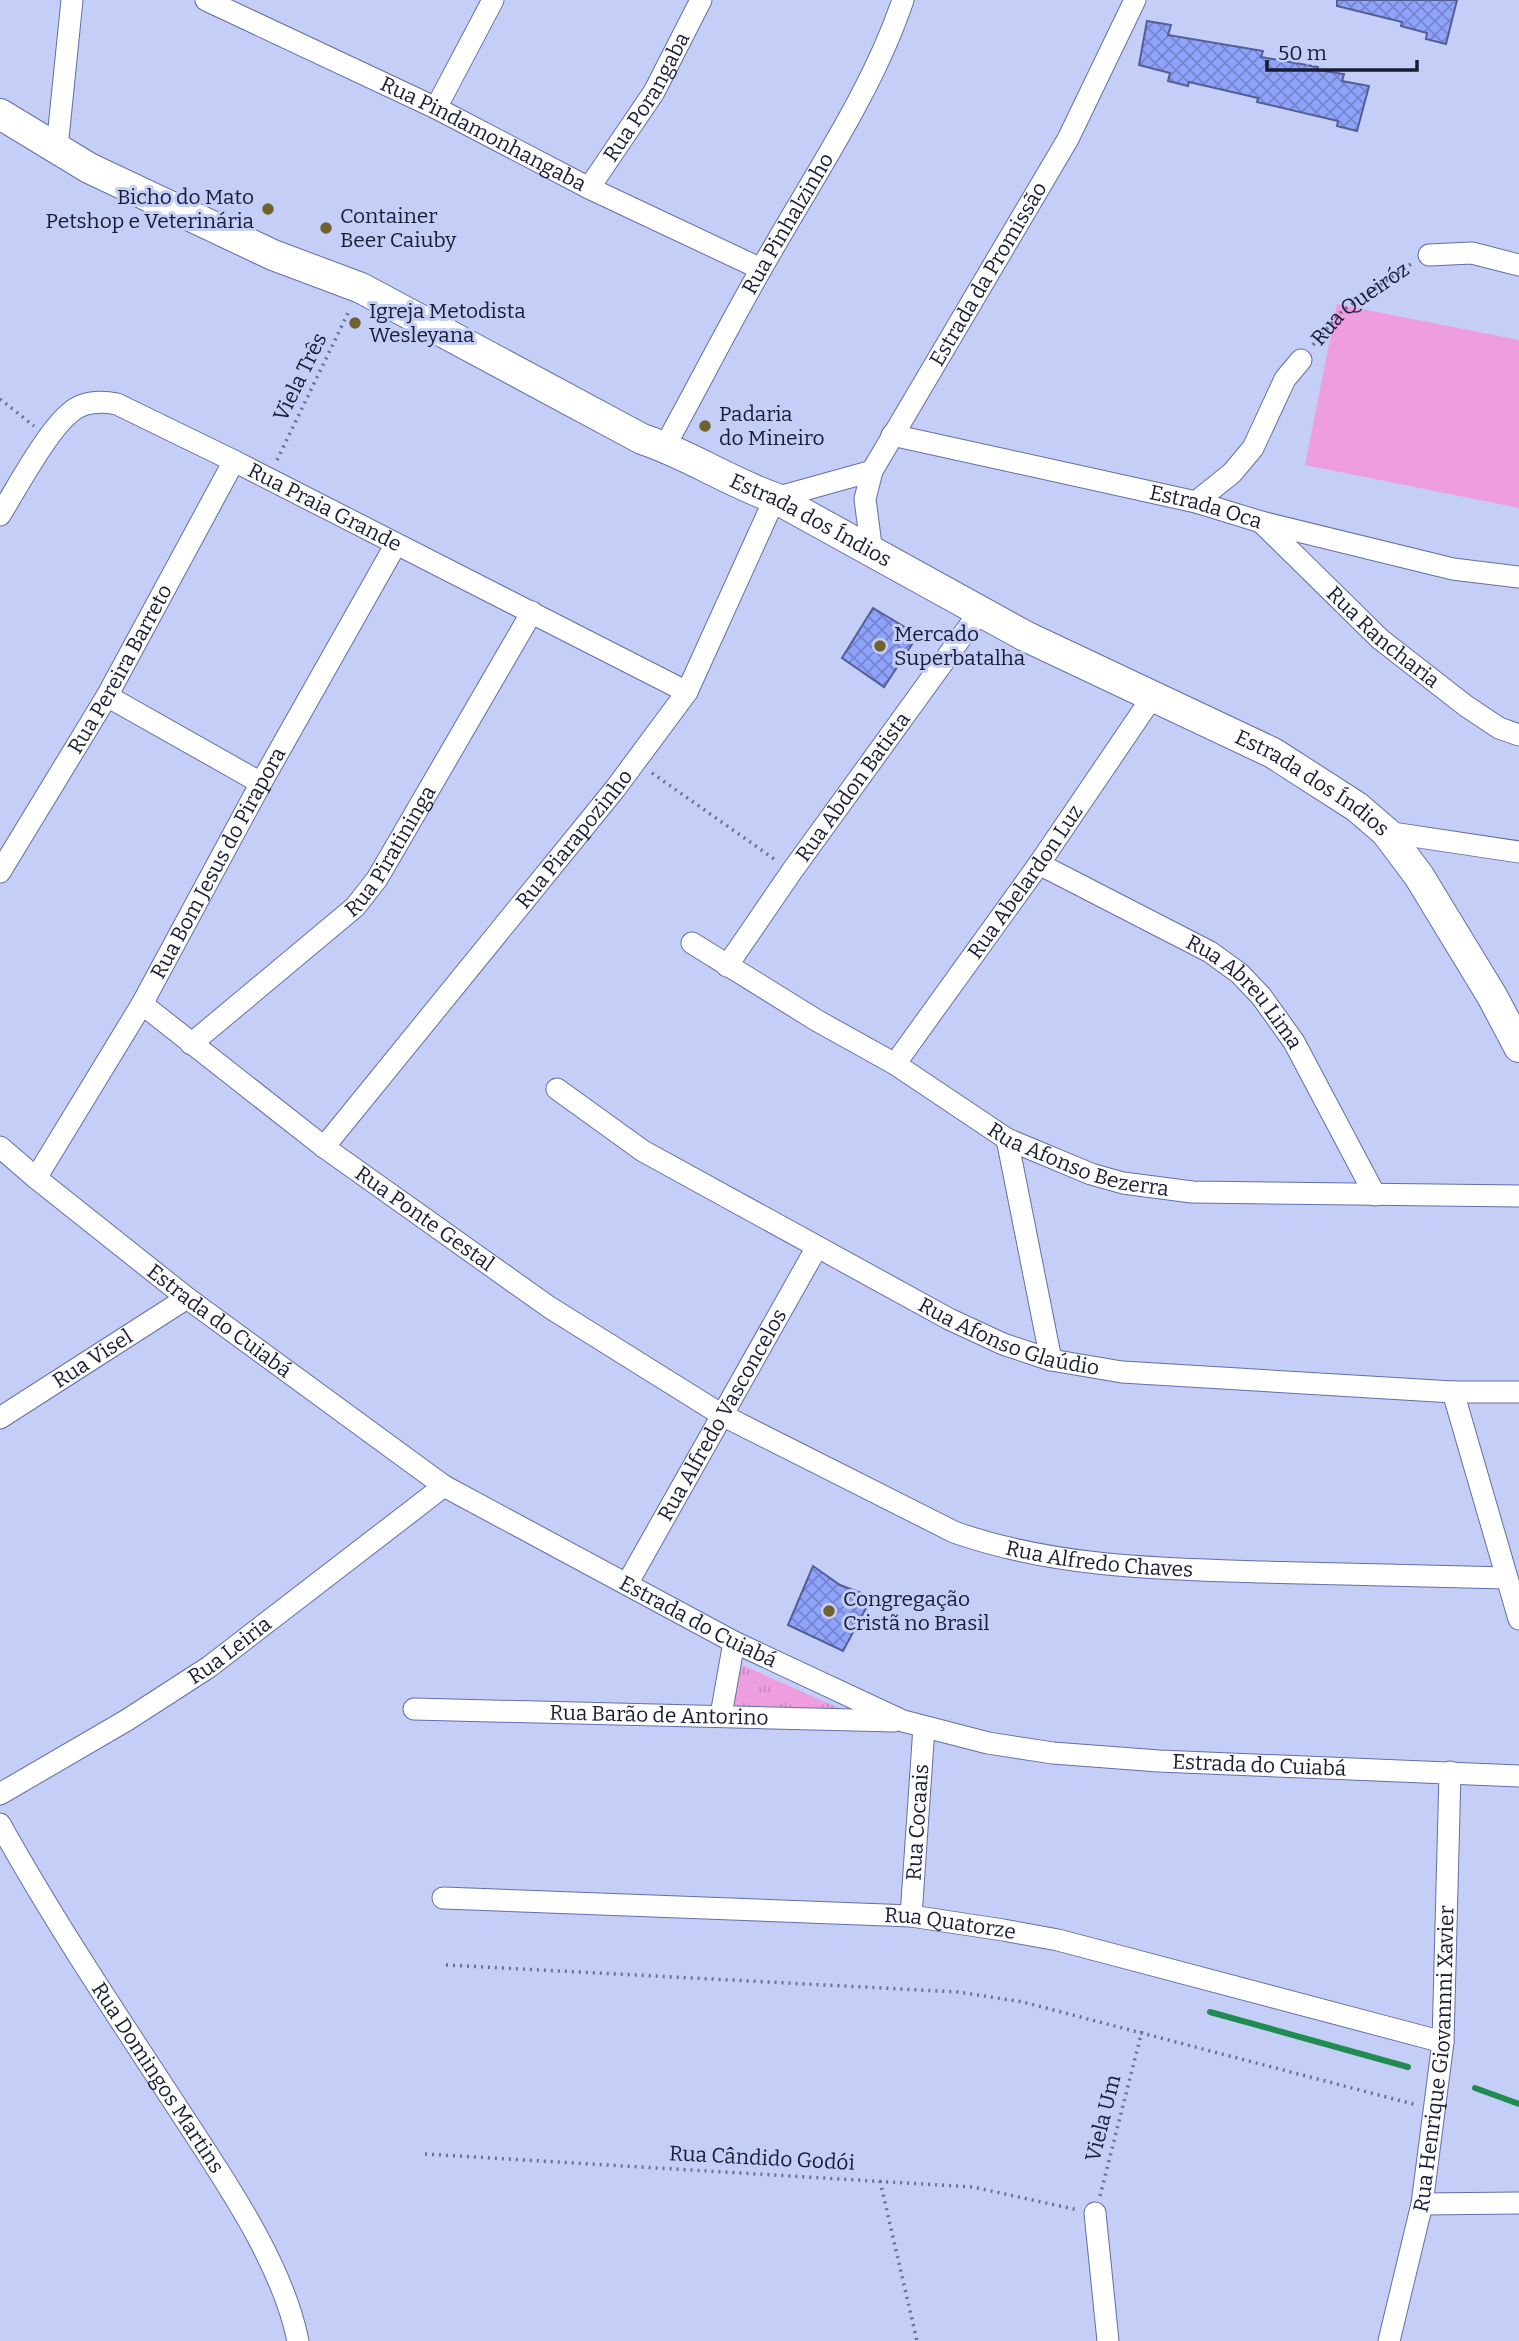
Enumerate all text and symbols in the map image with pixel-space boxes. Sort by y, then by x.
street label: Rua Porangaba [598,27,696,167]
scale bar [1267,28,1418,72]
text: 50 m [1278,40,1327,66]
street label: Rua Pindamonhangaba [376,71,591,197]
street label: Rua Pinhalzinho [736,148,839,299]
street label: Estrada da Promissão [924,177,1053,371]
place label: Bicho do Mato Petshop e Veterinária [46,184,255,234]
marker: Bicho do Mato Petshop e Veterinária [260,201,276,217]
place label: Container Beer Caiuby [340,203,457,253]
marker: Container Beer Caiuby [318,220,334,236]
street label: Rua Queiróz [1305,256,1414,351]
place label: Igreja Metodista Wesleyana [369,298,526,348]
marker: Igreja Metodista Wesleyana [347,315,363,331]
street label: Viela Três [268,329,332,425]
place label: Padaria do Mineiro [719,401,825,451]
marker: Padaria do Mineiro [697,418,713,434]
street label: Rua Praia Grande [244,457,406,557]
street label: Estrada dos Índios [726,468,896,573]
street label: Estrada Oca [1147,479,1266,535]
street label: Rua Pereira Barreto [62,580,178,758]
street label: Rua Rancharia [1321,581,1445,694]
place label: Mercado Superbatalha [894,621,1026,671]
marker: Mercado Superbatalha [872,638,888,654]
street label: Rua Abdon Batista [790,707,916,867]
street label: Estrada dos Índios [1231,724,1395,842]
street label: Rua Bom Jesus do Pirapora [145,742,292,983]
street label: Rua Piarapozinho [510,764,638,914]
street label: Rua Piratininga [340,780,442,923]
street label: Rua Abelardon Luz [962,800,1088,964]
street label: Rua Abreu Lima [1182,929,1309,1054]
street label: Rua Afonso Bezerra [983,1117,1171,1202]
street label: Rua Ponte Gestal [350,1160,499,1277]
street label: Estrada do Cuiabá [142,1258,297,1384]
street label: Rua Afonso Glaúdio [914,1292,1101,1381]
street label: Rua Alfredo Vasconcelos [652,1304,792,1526]
street label: Rua Visel [48,1323,137,1394]
street label: Rua Alfredo Chaves [1003,1535,1194,1583]
street label: Estrada do Cuiabá [615,1570,782,1673]
place label: Congregação Cristã no Brasil [843,1586,989,1636]
marker: Congregação Cristã no Brasil [821,1603,837,1619]
street label: Rua Leiria [183,1610,277,1690]
street label: Rua Barão de Antorino [549,1699,769,1731]
street label: Estrada do Cuiabá [1172,1749,1347,1782]
street label: Rua Cocaais [900,1763,934,1881]
street label: Rua Quatorze [884,1902,1018,1945]
street label: Rua Henrique Giovannni Xavier [1407,1905,1460,2215]
street label: Rua Domingos Martins [86,1977,230,2178]
street label: Viela Um [1080,2072,1126,2164]
street label: Rua Cândido Godói [669,2140,855,2176]

